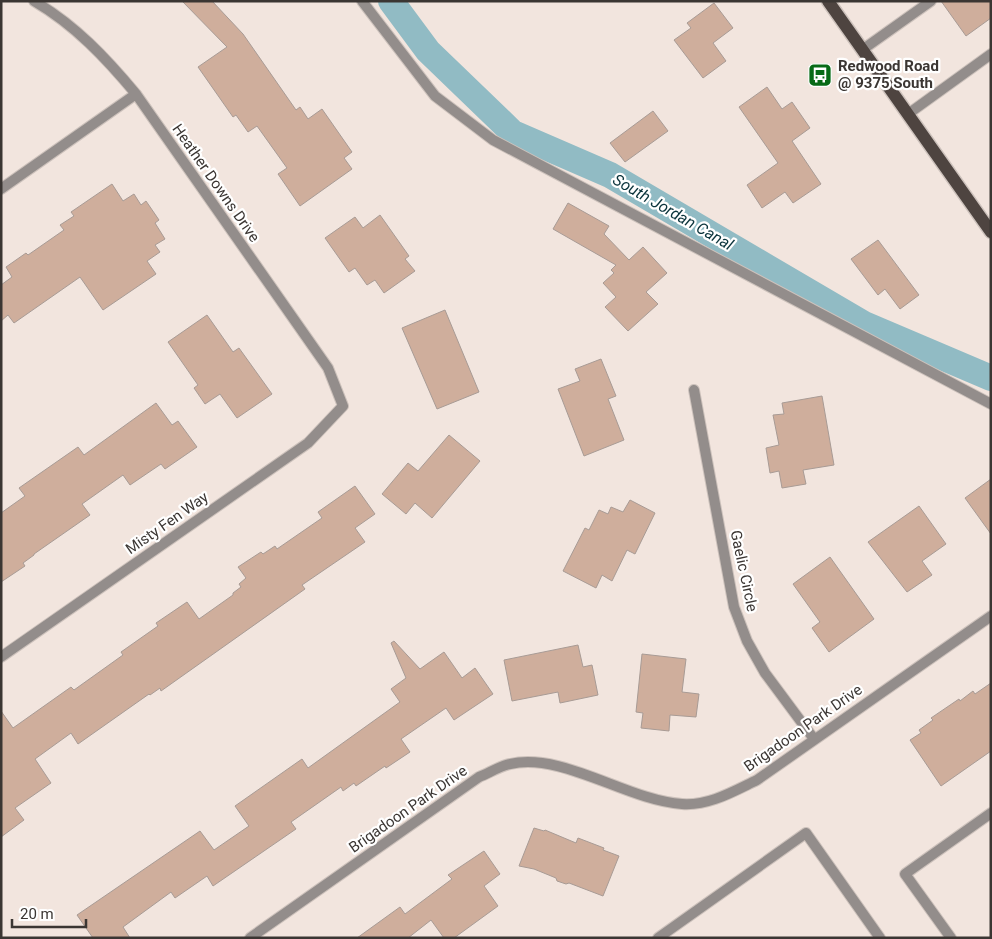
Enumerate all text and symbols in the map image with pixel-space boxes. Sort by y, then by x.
place label: Redwood Road @ 9375 South [838,57,939,92]
bus stop icon: Redwood Road @ 9375 South [807,62,833,88]
street label: Heather Downs Drive [169,121,264,245]
water label: South Jordan Canal [609,170,737,254]
street label: Misty Fen Way [122,488,212,558]
street label: Gaelic Circle [727,529,761,614]
street label: Brigadoon Park Drive [741,680,865,775]
street label: Brigadoon Park Drive [346,761,470,856]
scale bar [12,896,86,928]
text: 20 m [20,905,54,923]

